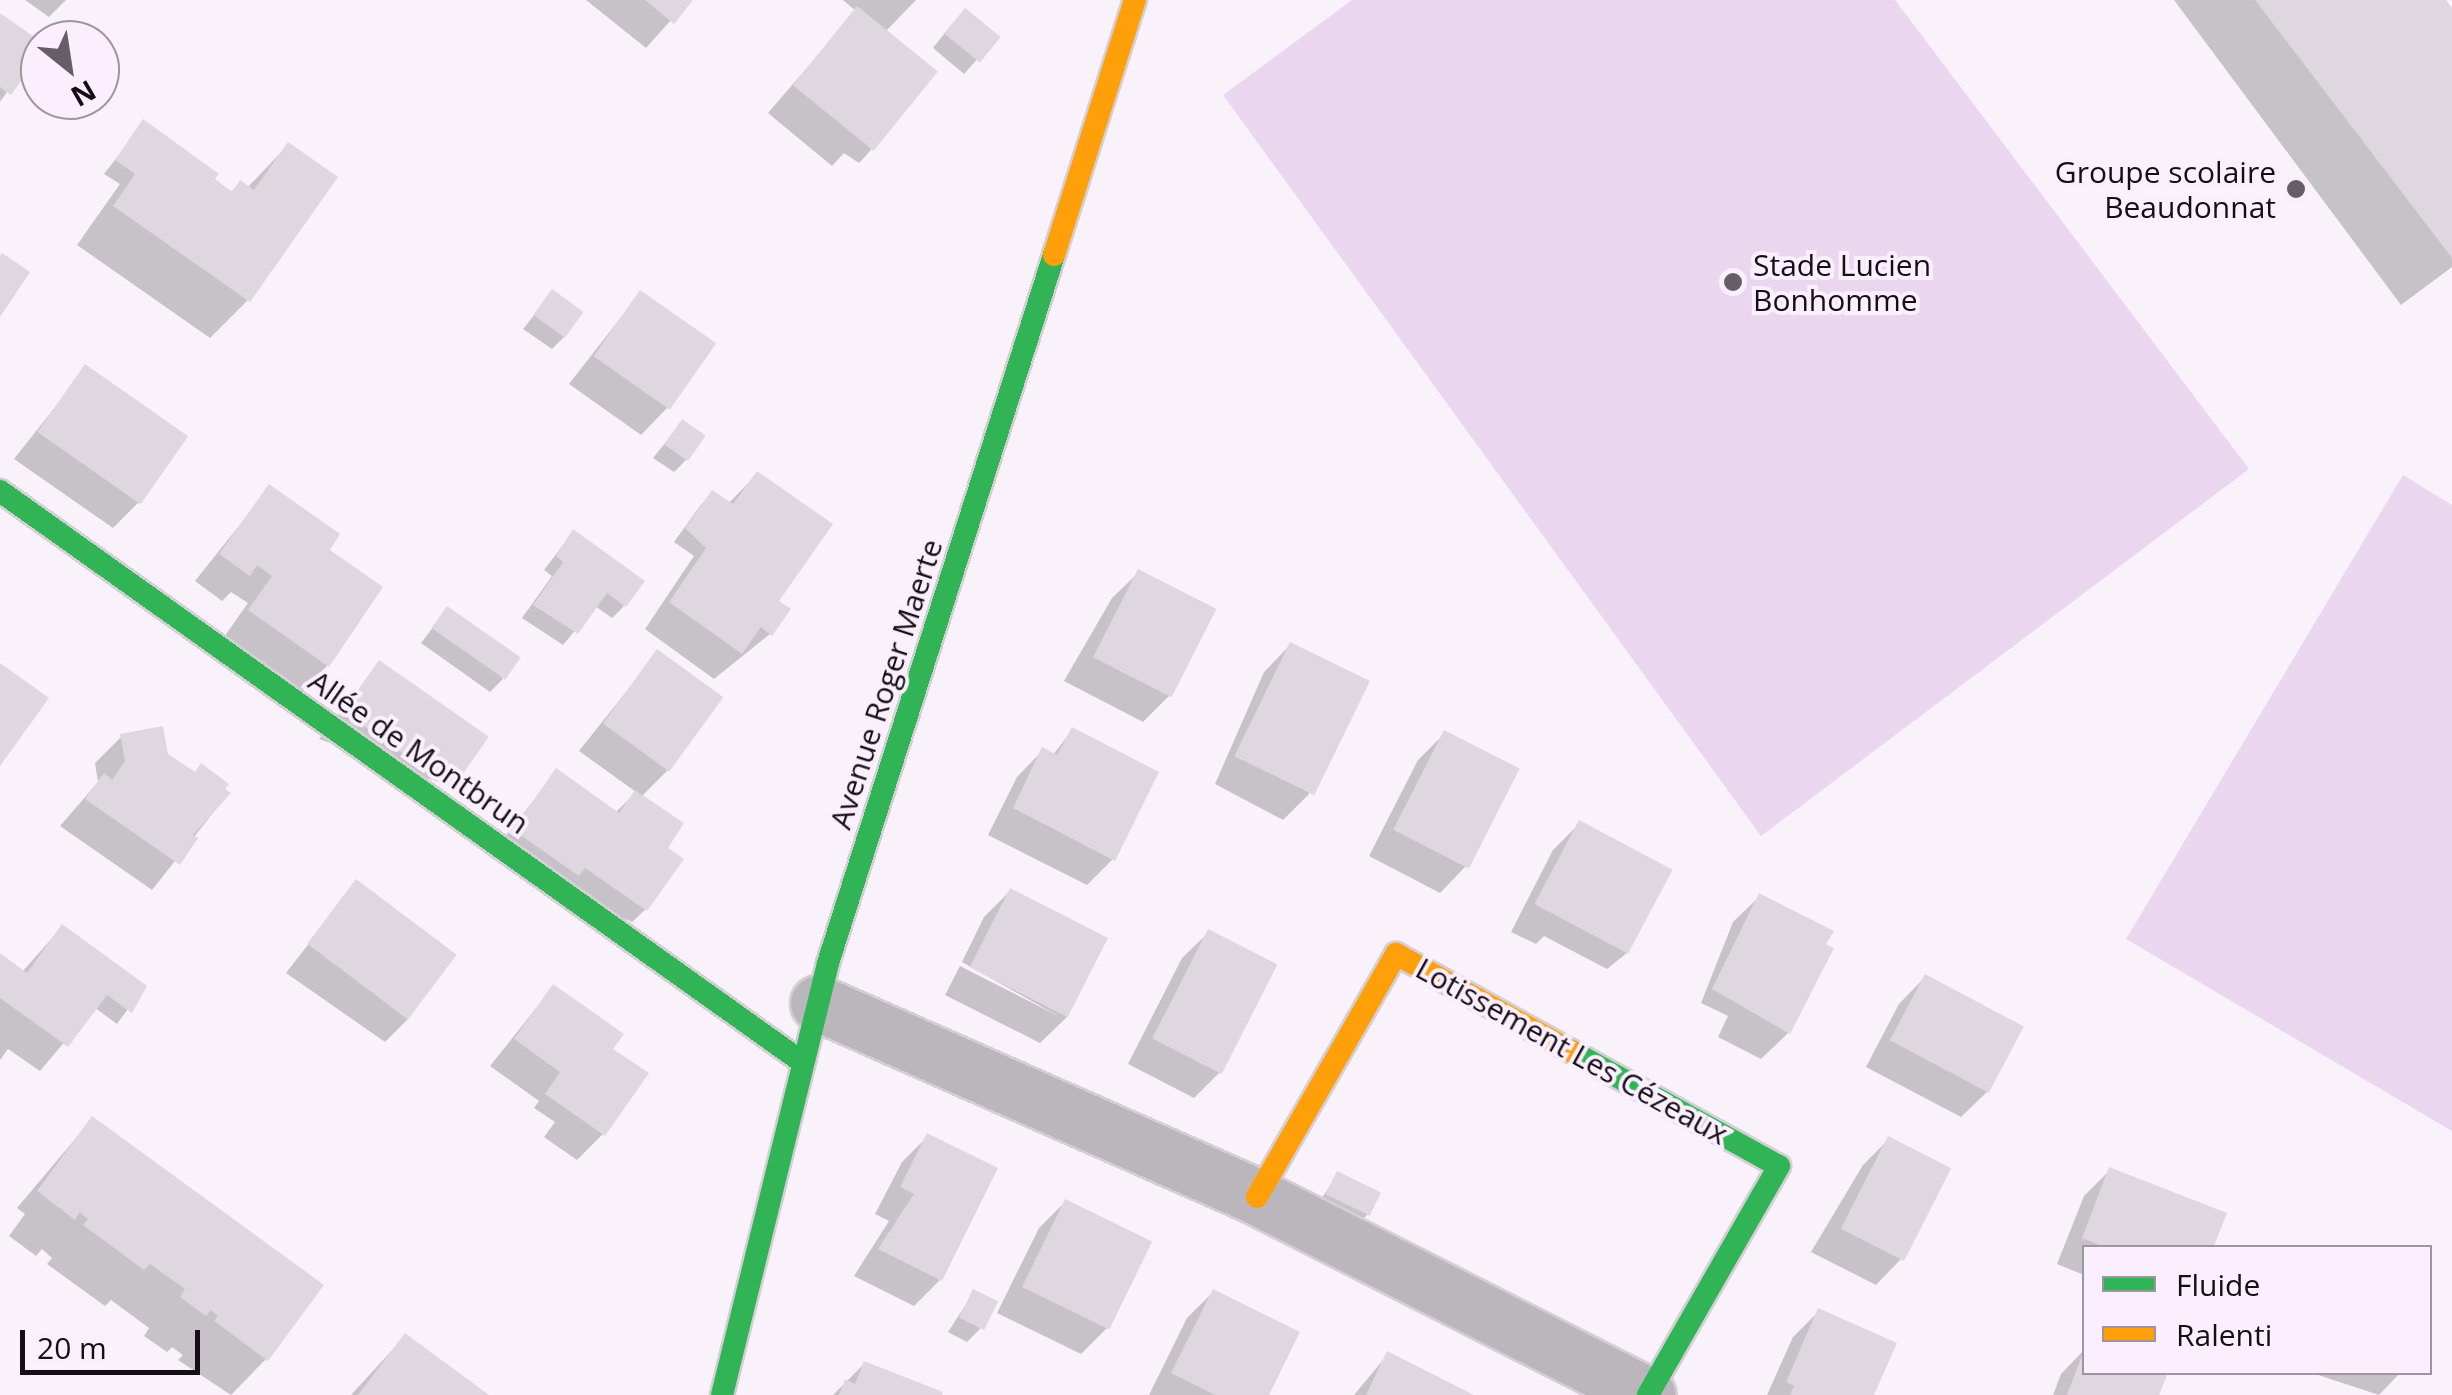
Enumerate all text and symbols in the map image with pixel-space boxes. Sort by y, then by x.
north arrow [20,20,120,120]
text: N [65,72,103,116]
place label: Groupe scolaire Beaudonnat [2055,154,2276,224]
marker: Groupe scolaire Beaudonnat [2285,178,2307,200]
place label: Stade Lucien Bonhomme [1753,247,1931,318]
marker: Stade Lucien Bonhomme [1722,271,1744,293]
street label: Avenue Roger Maerte [822,535,950,833]
street label: Allée de Montbrun [302,663,536,841]
street label: Lotissement Les Cézeaux [1410,950,1734,1152]
legend [2082,1245,2432,1375]
text: Fluide [2176,1264,2260,1305]
scale bar [25,1310,205,1372]
text: Ralenti [2176,1314,2272,1355]
text: 20 m [37,1327,107,1368]

